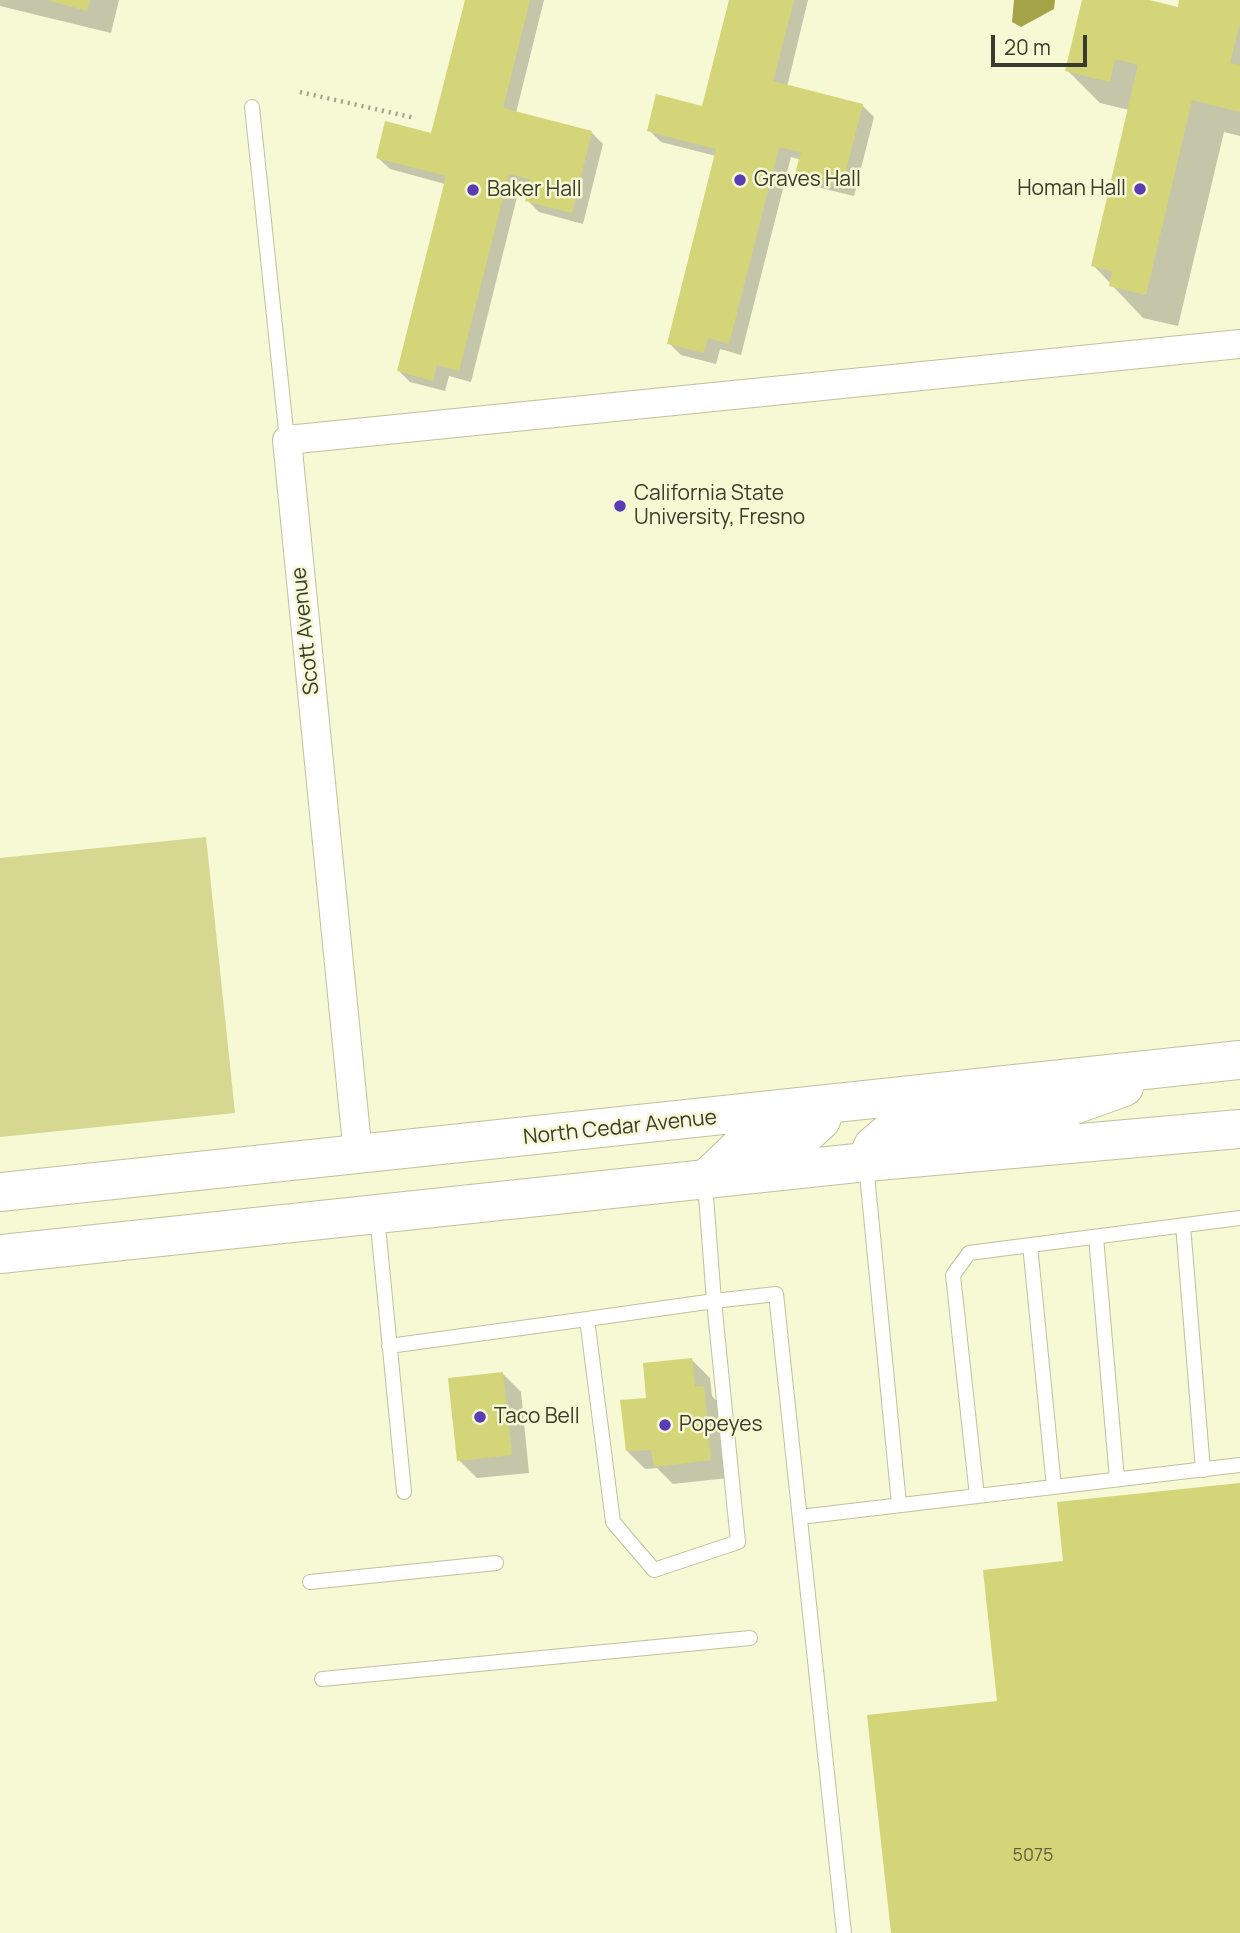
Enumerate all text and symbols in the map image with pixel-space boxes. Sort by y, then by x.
scale bar [995,21,1091,65]
text: 20 m [1004,33,1051,61]
place label: Graves Hall [754,167,861,193]
marker: Graves Hall [732,172,748,188]
place label: Homan Hall [1017,176,1126,202]
place label: Baker Hall [487,177,582,203]
marker: Homan Hall [1132,181,1148,197]
marker: Baker Hall [465,182,481,198]
place label: California State University, Fresno [634,481,805,531]
marker: California State University, Fresno [612,498,628,514]
street label: Scott Avenue [287,566,325,696]
street label: North Cedar Avenue [522,1105,718,1151]
place label: Taco Bell [494,1404,580,1430]
marker: Taco Bell [472,1409,488,1425]
place label: Popeyes [679,1412,762,1438]
marker: Popeyes [657,1417,673,1433]
house number: 5075 [1013,1845,1053,1867]

